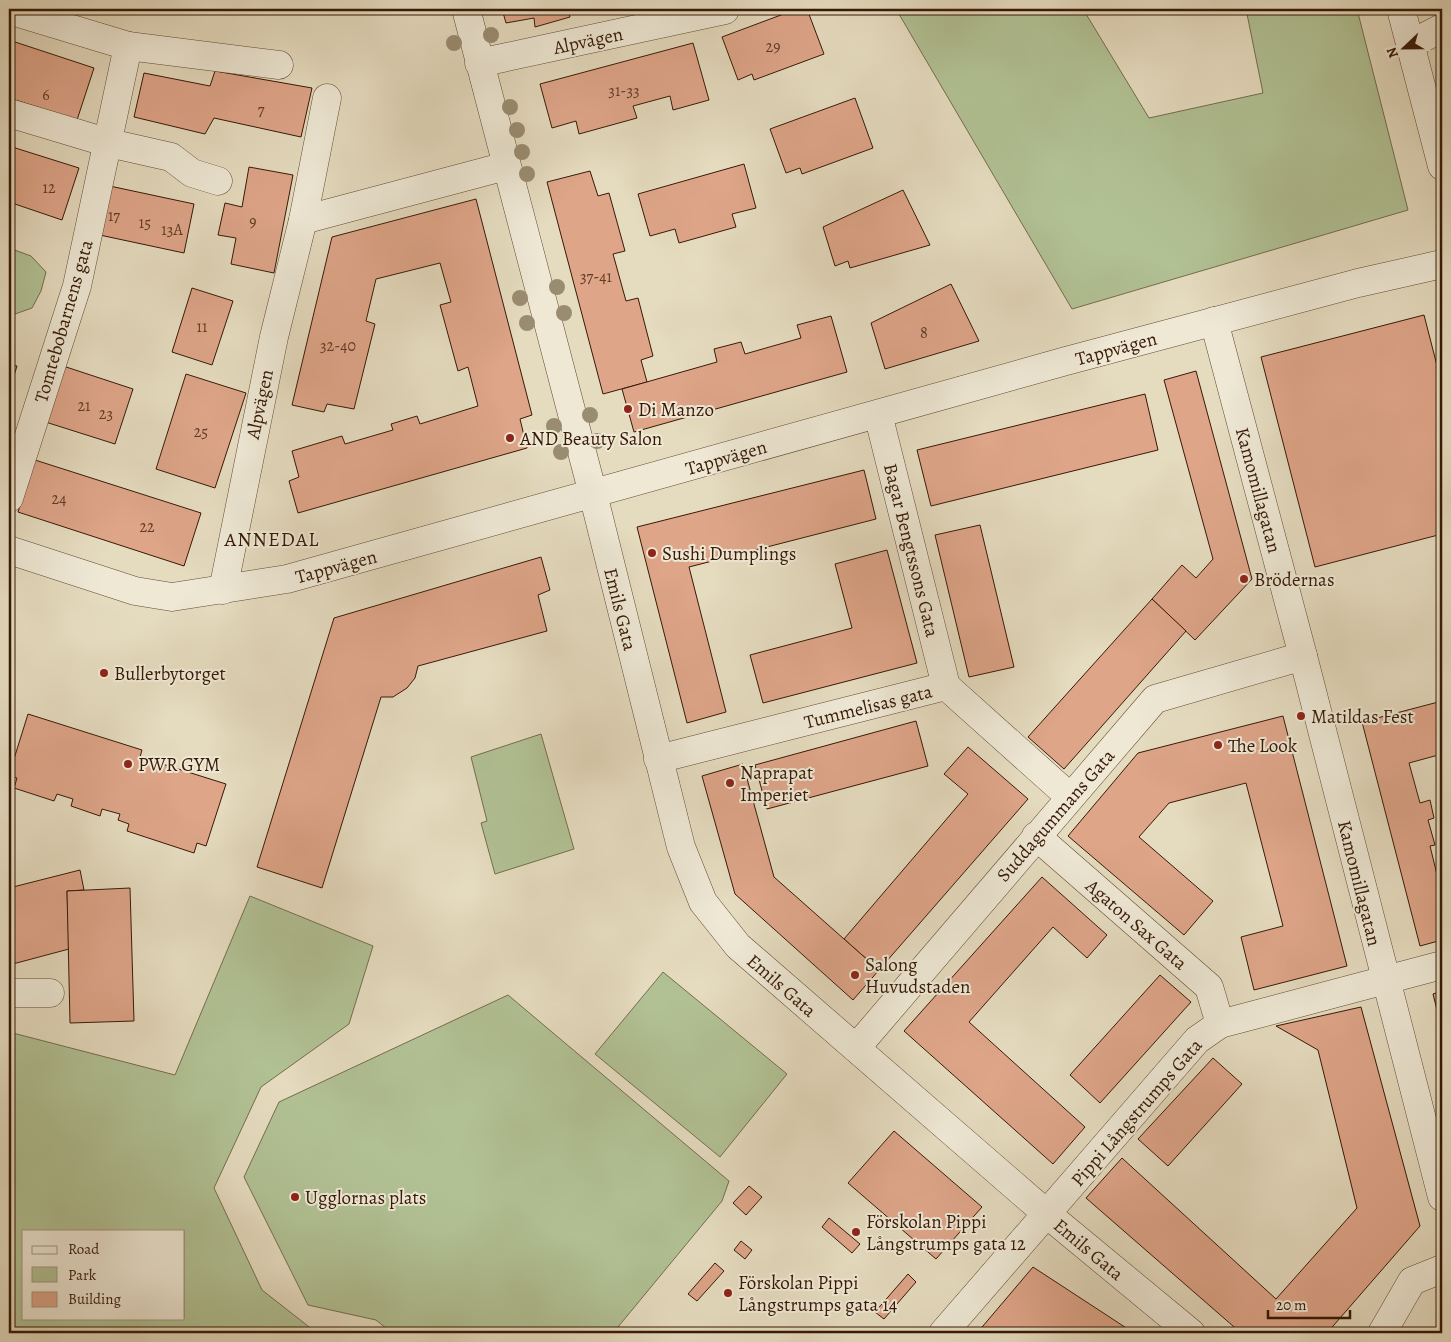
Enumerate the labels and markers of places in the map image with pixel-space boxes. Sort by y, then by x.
place label: Di Manzo [638,397,714,423]
marker: Di Manzo [622,403,634,415]
place label: AND Beauty Salon [519,426,662,452]
marker: AND Beauty Salon [504,432,516,444]
place label: Sushi Dumplings [662,541,796,567]
marker: Sushi Dumplings [646,547,658,559]
place label: Brödernas [1254,567,1335,593]
marker: Brödernas [1238,573,1250,585]
place label: Bullerbytorget [114,661,226,687]
marker: Bullerbytorget [98,667,110,679]
place label: Matildas Fest [1311,704,1414,730]
marker: Matildas Fest [1295,710,1307,722]
place label: The Look [1228,733,1298,759]
marker: The Look [1212,739,1224,751]
place label: PWR GYM [138,752,220,778]
marker: PWR GYM [122,758,134,770]
place label: Naprapat Imperiet [740,760,813,808]
marker: Naprapat Imperiet [724,777,736,789]
place label: Salong Huvudstaden [865,952,970,1000]
marker: Salong Huvudstaden [849,969,861,981]
place label: Ugglornas plats [305,1185,426,1211]
marker: Ugglornas plats [289,1191,301,1203]
place label: Förskolan Pippi Långstrumps gata 12 [866,1209,1026,1257]
marker: Förskolan Pippi Långstrumps gata 12 [850,1226,862,1238]
place label: Förskolan Pippi Långstrumps gata 14 [738,1270,898,1318]
marker: Förskolan Pippi Långstrumps gata 14 [722,1287,734,1299]

